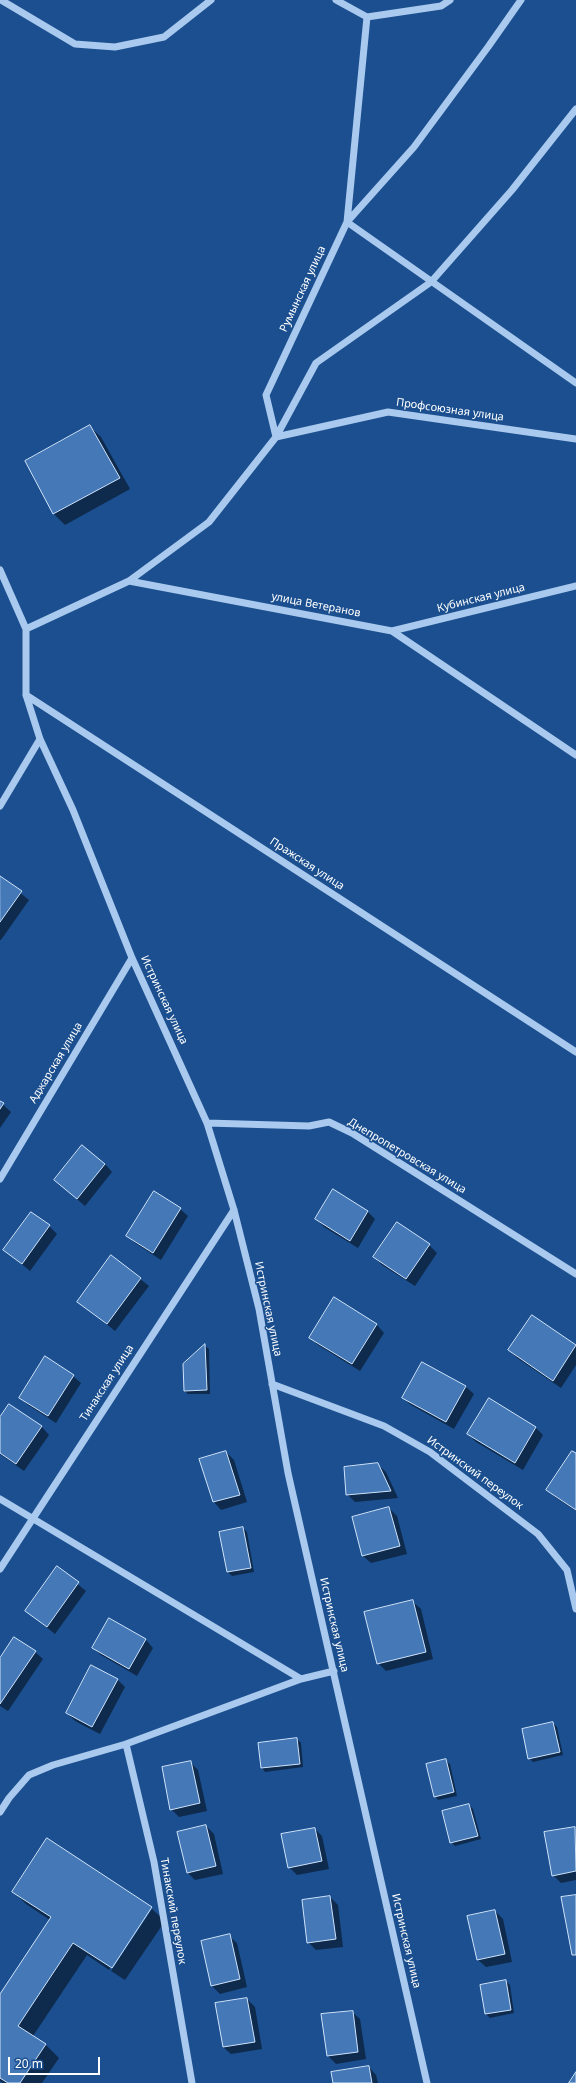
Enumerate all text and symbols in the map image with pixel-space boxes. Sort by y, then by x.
street label: Румынская улица [277,244,329,334]
street label: Профсоюзная улица [395,396,505,424]
street label: Кубинская улица [436,581,526,615]
street label: улица Ветеранов [270,590,362,620]
street label: Пражская улица [267,835,347,893]
street label: Истринская улица [138,953,190,1047]
street label: Аджарская улица [27,1020,85,1106]
street label: Днепропетровская улица [346,1115,468,1197]
street label: Истринская улица [251,1260,285,1358]
street label: Тинакская улица [77,1342,137,1424]
street label: Истринский переулок [424,1434,526,1512]
street label: Истринская улица [317,1576,351,1674]
street label: Тинакский переулок [157,1857,189,1965]
street label: Истринская улица [389,1892,423,1990]
scale bar [10,2049,102,2075]
text: 20 m [15,2055,43,2072]

